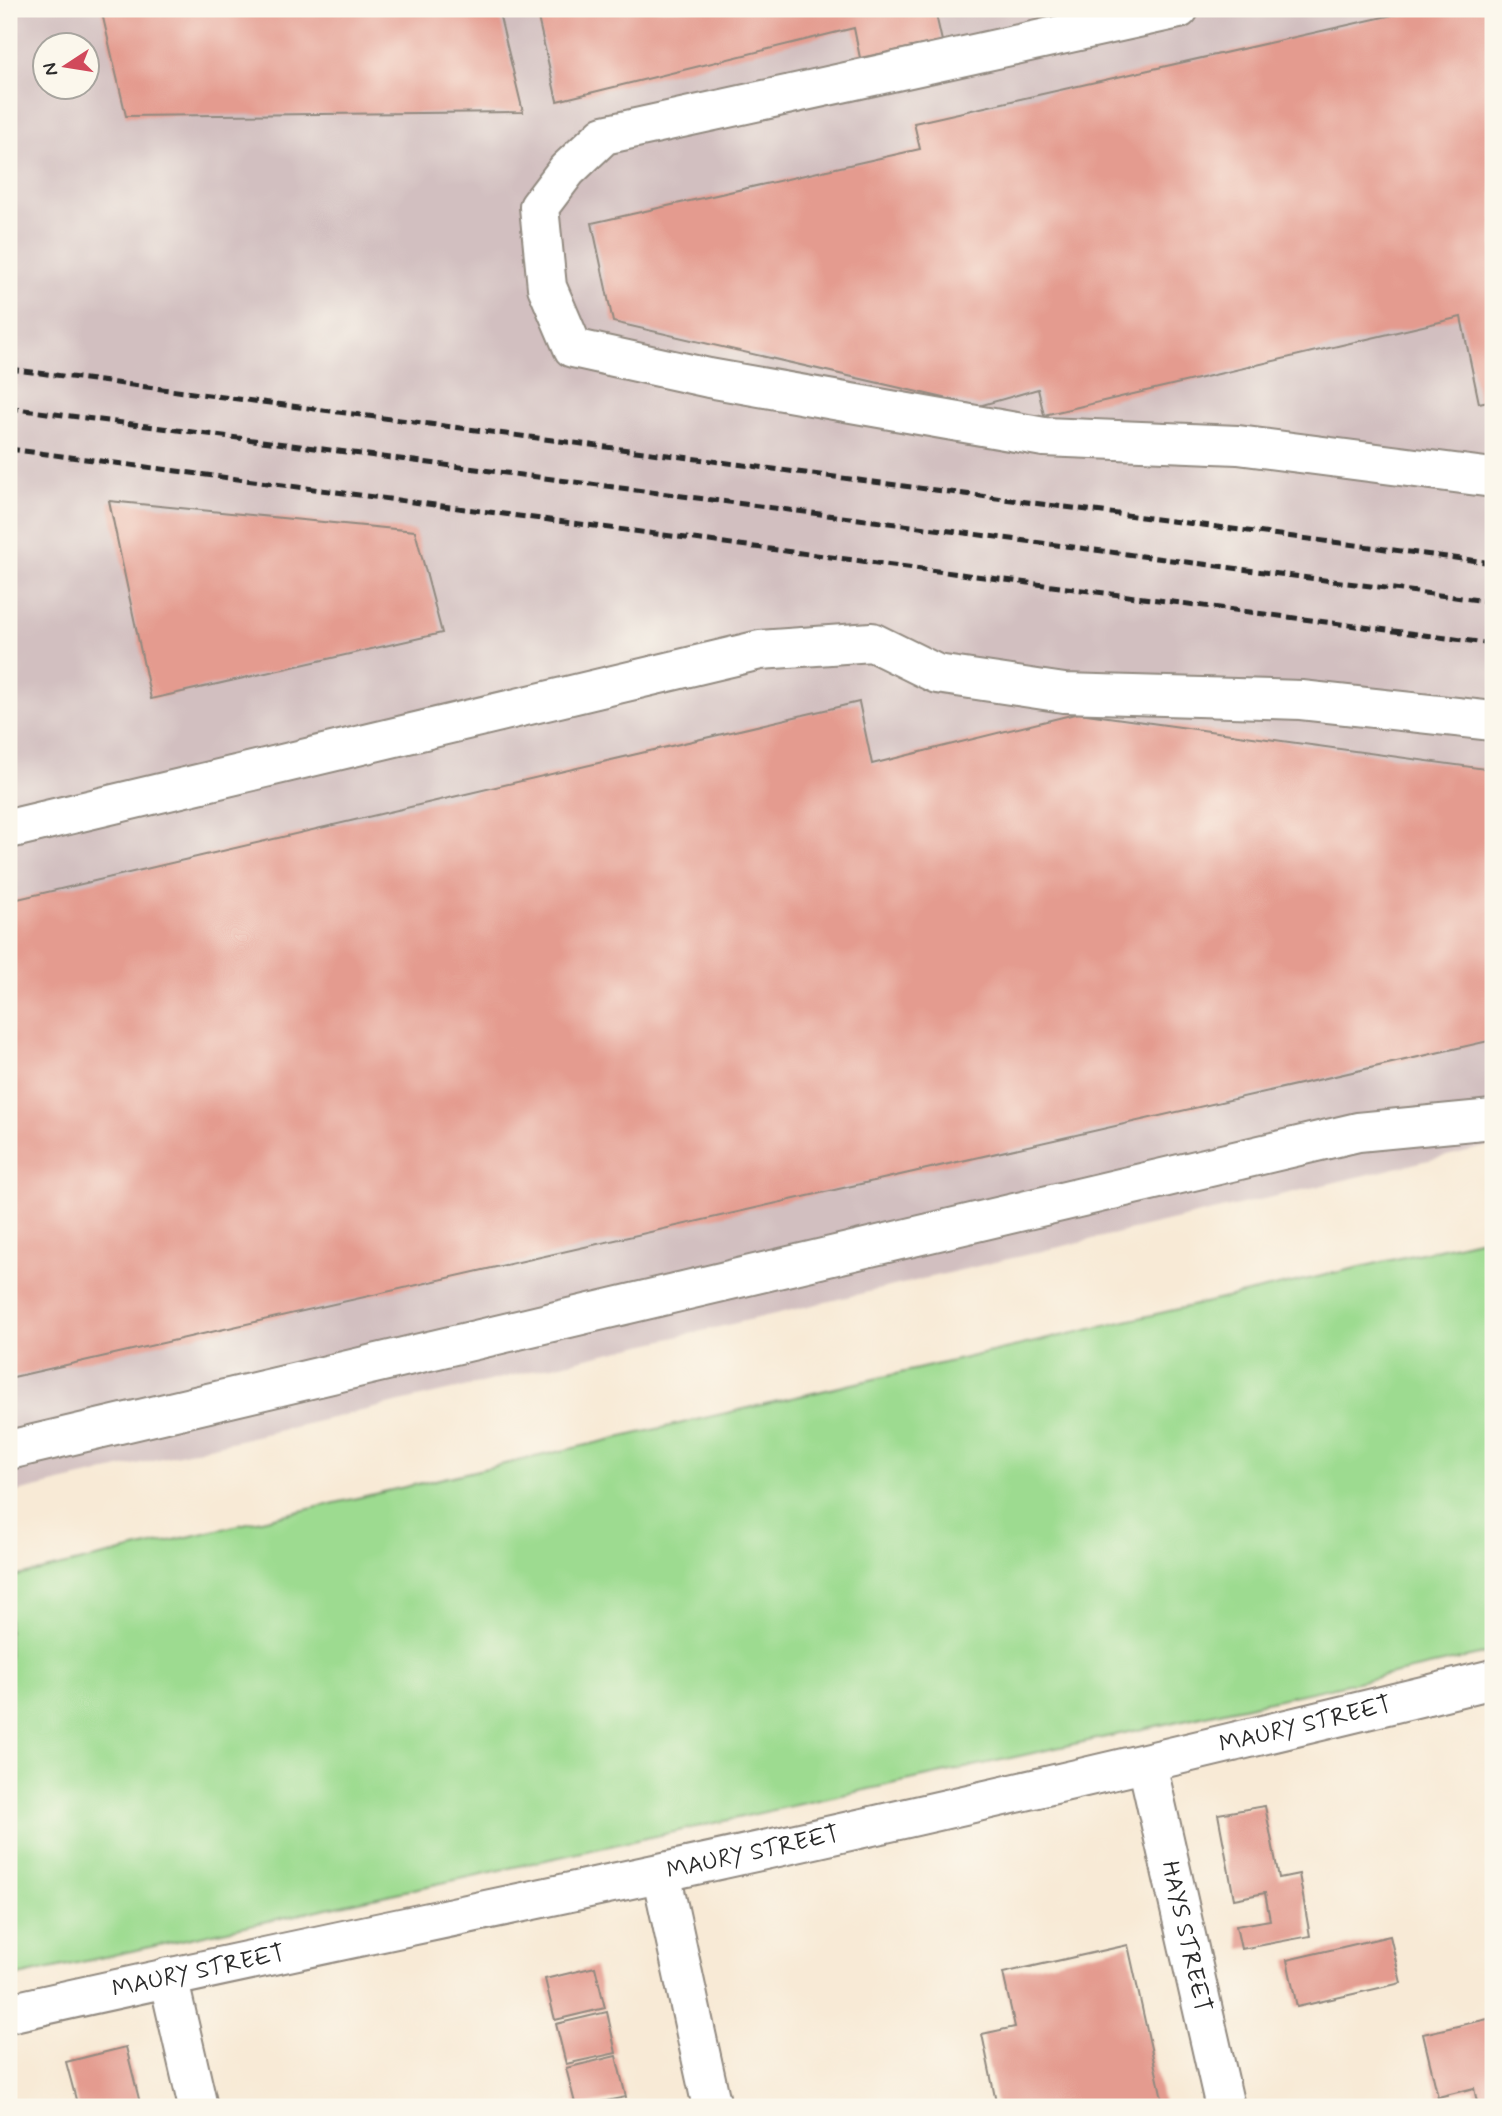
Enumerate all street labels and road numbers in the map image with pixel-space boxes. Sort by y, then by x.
street label: MAURY STREET [1216,1689,1394,1760]
street label: MAURY STREET [664,1818,842,1886]
street label: HAYS STREET [1154,1858,1218,2015]
street label: MAURY STREET [109,1938,288,2005]

